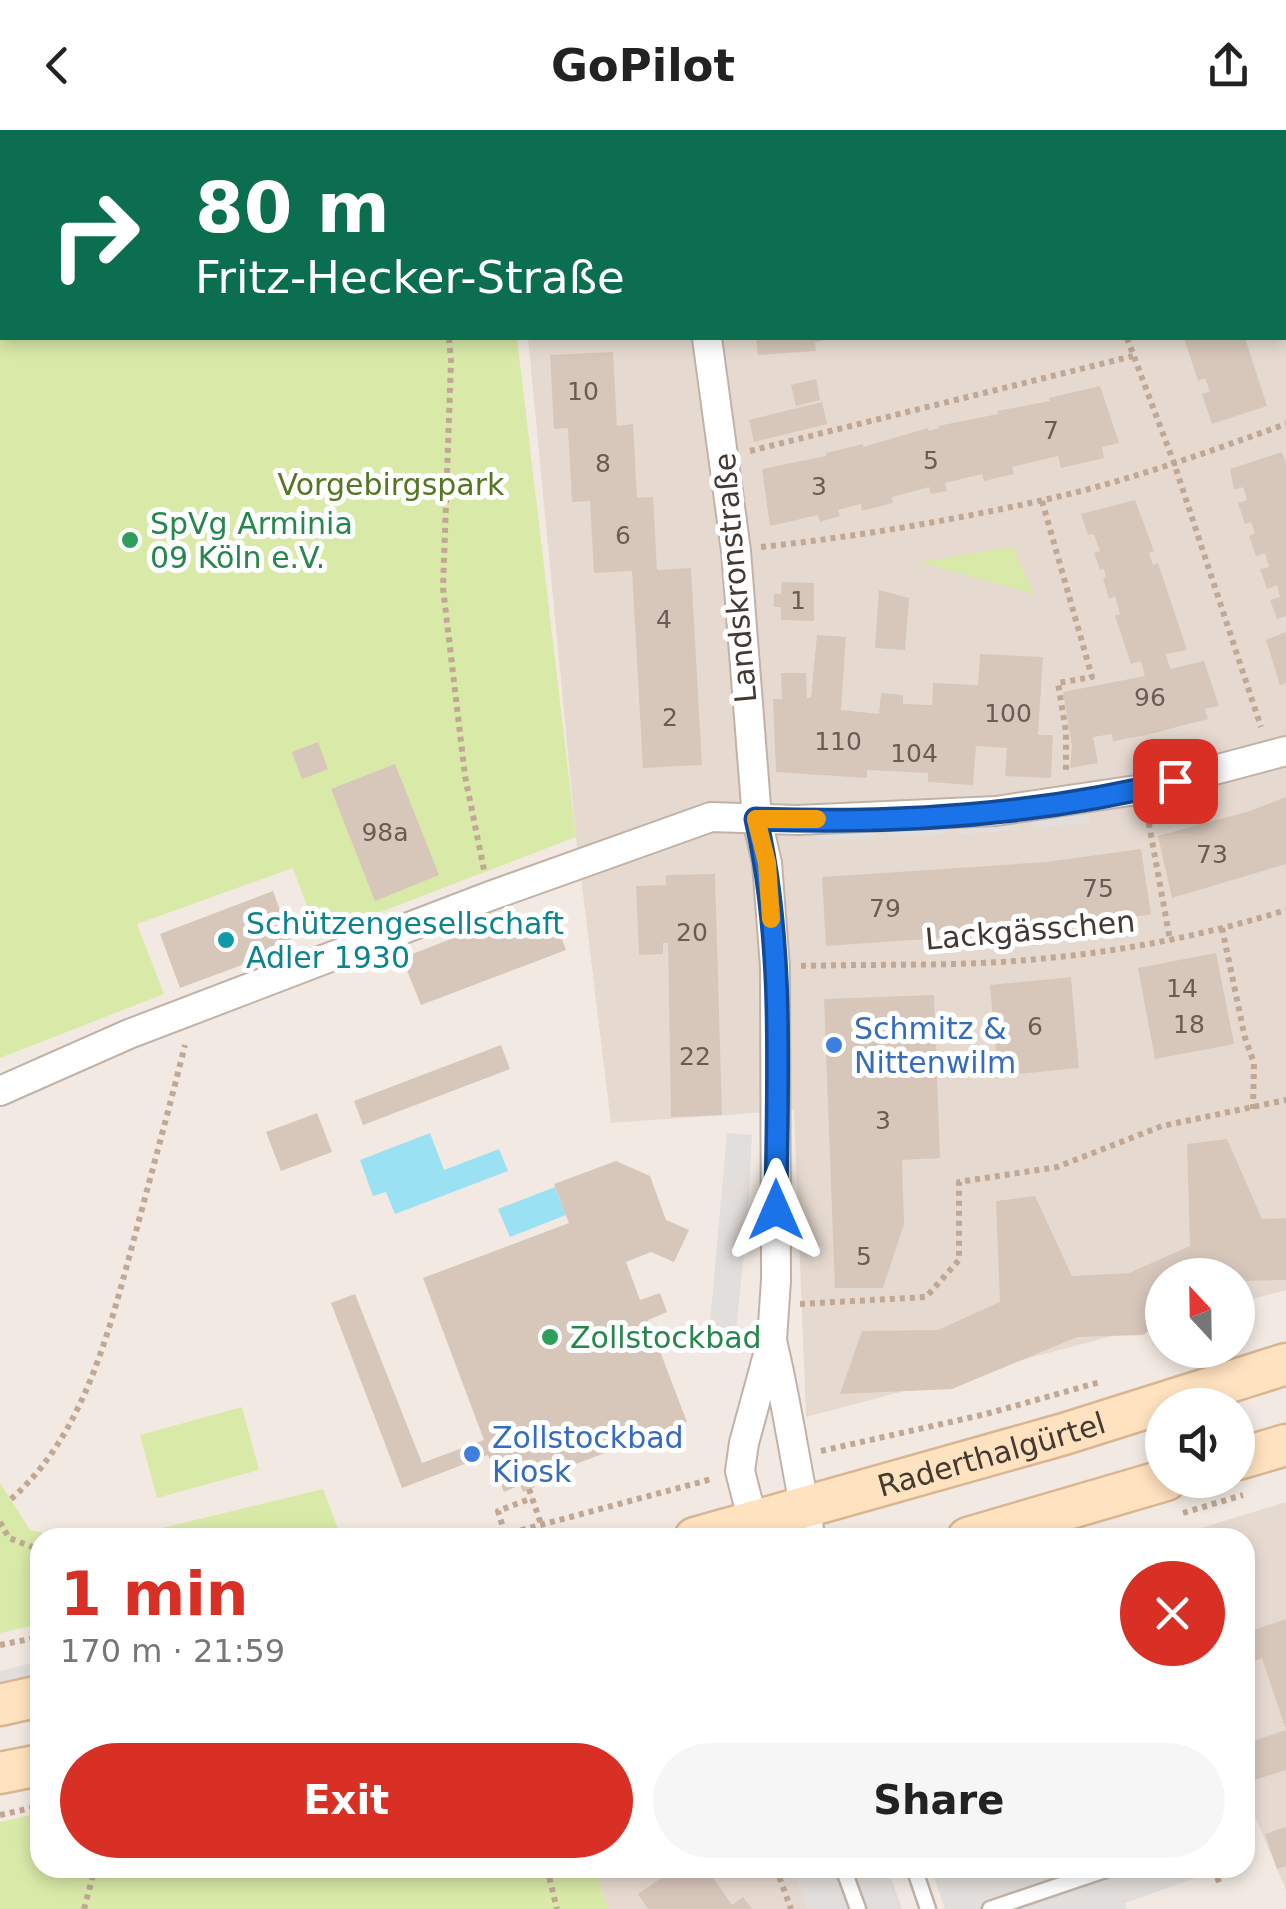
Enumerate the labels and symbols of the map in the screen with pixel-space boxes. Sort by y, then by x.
house number: 10 [567,377,599,406]
house number: 7 [1043,416,1059,445]
house number: 5 [923,446,939,475]
house number: 8 [595,449,611,478]
street label: Landskronstraße [707,452,763,704]
park label: Vorgebirgspark [278,467,505,502]
house number: 3 [811,472,827,501]
place label: SpVg Arminia 09 Köln e.V. [150,506,353,575]
house number: 6 [615,521,631,550]
marker: SpVg Arminia 09 Köln e.V. [119,529,141,551]
house number: 1 [790,586,806,615]
house number: 4 [656,605,672,634]
house number: 96 [1134,683,1166,712]
house number: 100 [984,699,1032,728]
house number: 2 [662,703,678,732]
house number: 110 [814,727,862,756]
house number: 104 [890,739,938,768]
pin [1133,739,1218,824]
house number: 98a [361,818,409,847]
house number: 73 [1196,840,1228,869]
house number: 75 [1082,874,1114,903]
house number: 79 [869,894,901,923]
street label: Lackgässchen [924,903,1136,957]
place label: Schützengesellschaft Adler 1930 [246,906,564,975]
house number: 20 [676,918,708,947]
marker: Schützengesellschaft Adler 1930 [215,929,237,951]
house number: 14 [1166,974,1198,1003]
house number: 18 [1173,1010,1205,1039]
place label: Schmitz & Nittenwilm [854,1011,1016,1080]
house number: 6 [1027,1012,1043,1041]
marker: Schmitz & Nittenwilm [823,1034,845,1056]
house number: 22 [679,1042,711,1071]
house number: 3 [875,1106,891,1135]
position arrow [724,1158,828,1262]
house number: 5 [856,1242,872,1271]
north arrow [1145,1258,1255,1368]
place label: Zollstockbad [570,1320,762,1355]
marker: Zollstockbad [539,1326,561,1348]
street label: Raderthalgürtel [874,1405,1109,1503]
place label: Zollstockbad Kiosk [492,1420,684,1489]
marker: Zollstockbad Kiosk [461,1443,483,1465]

